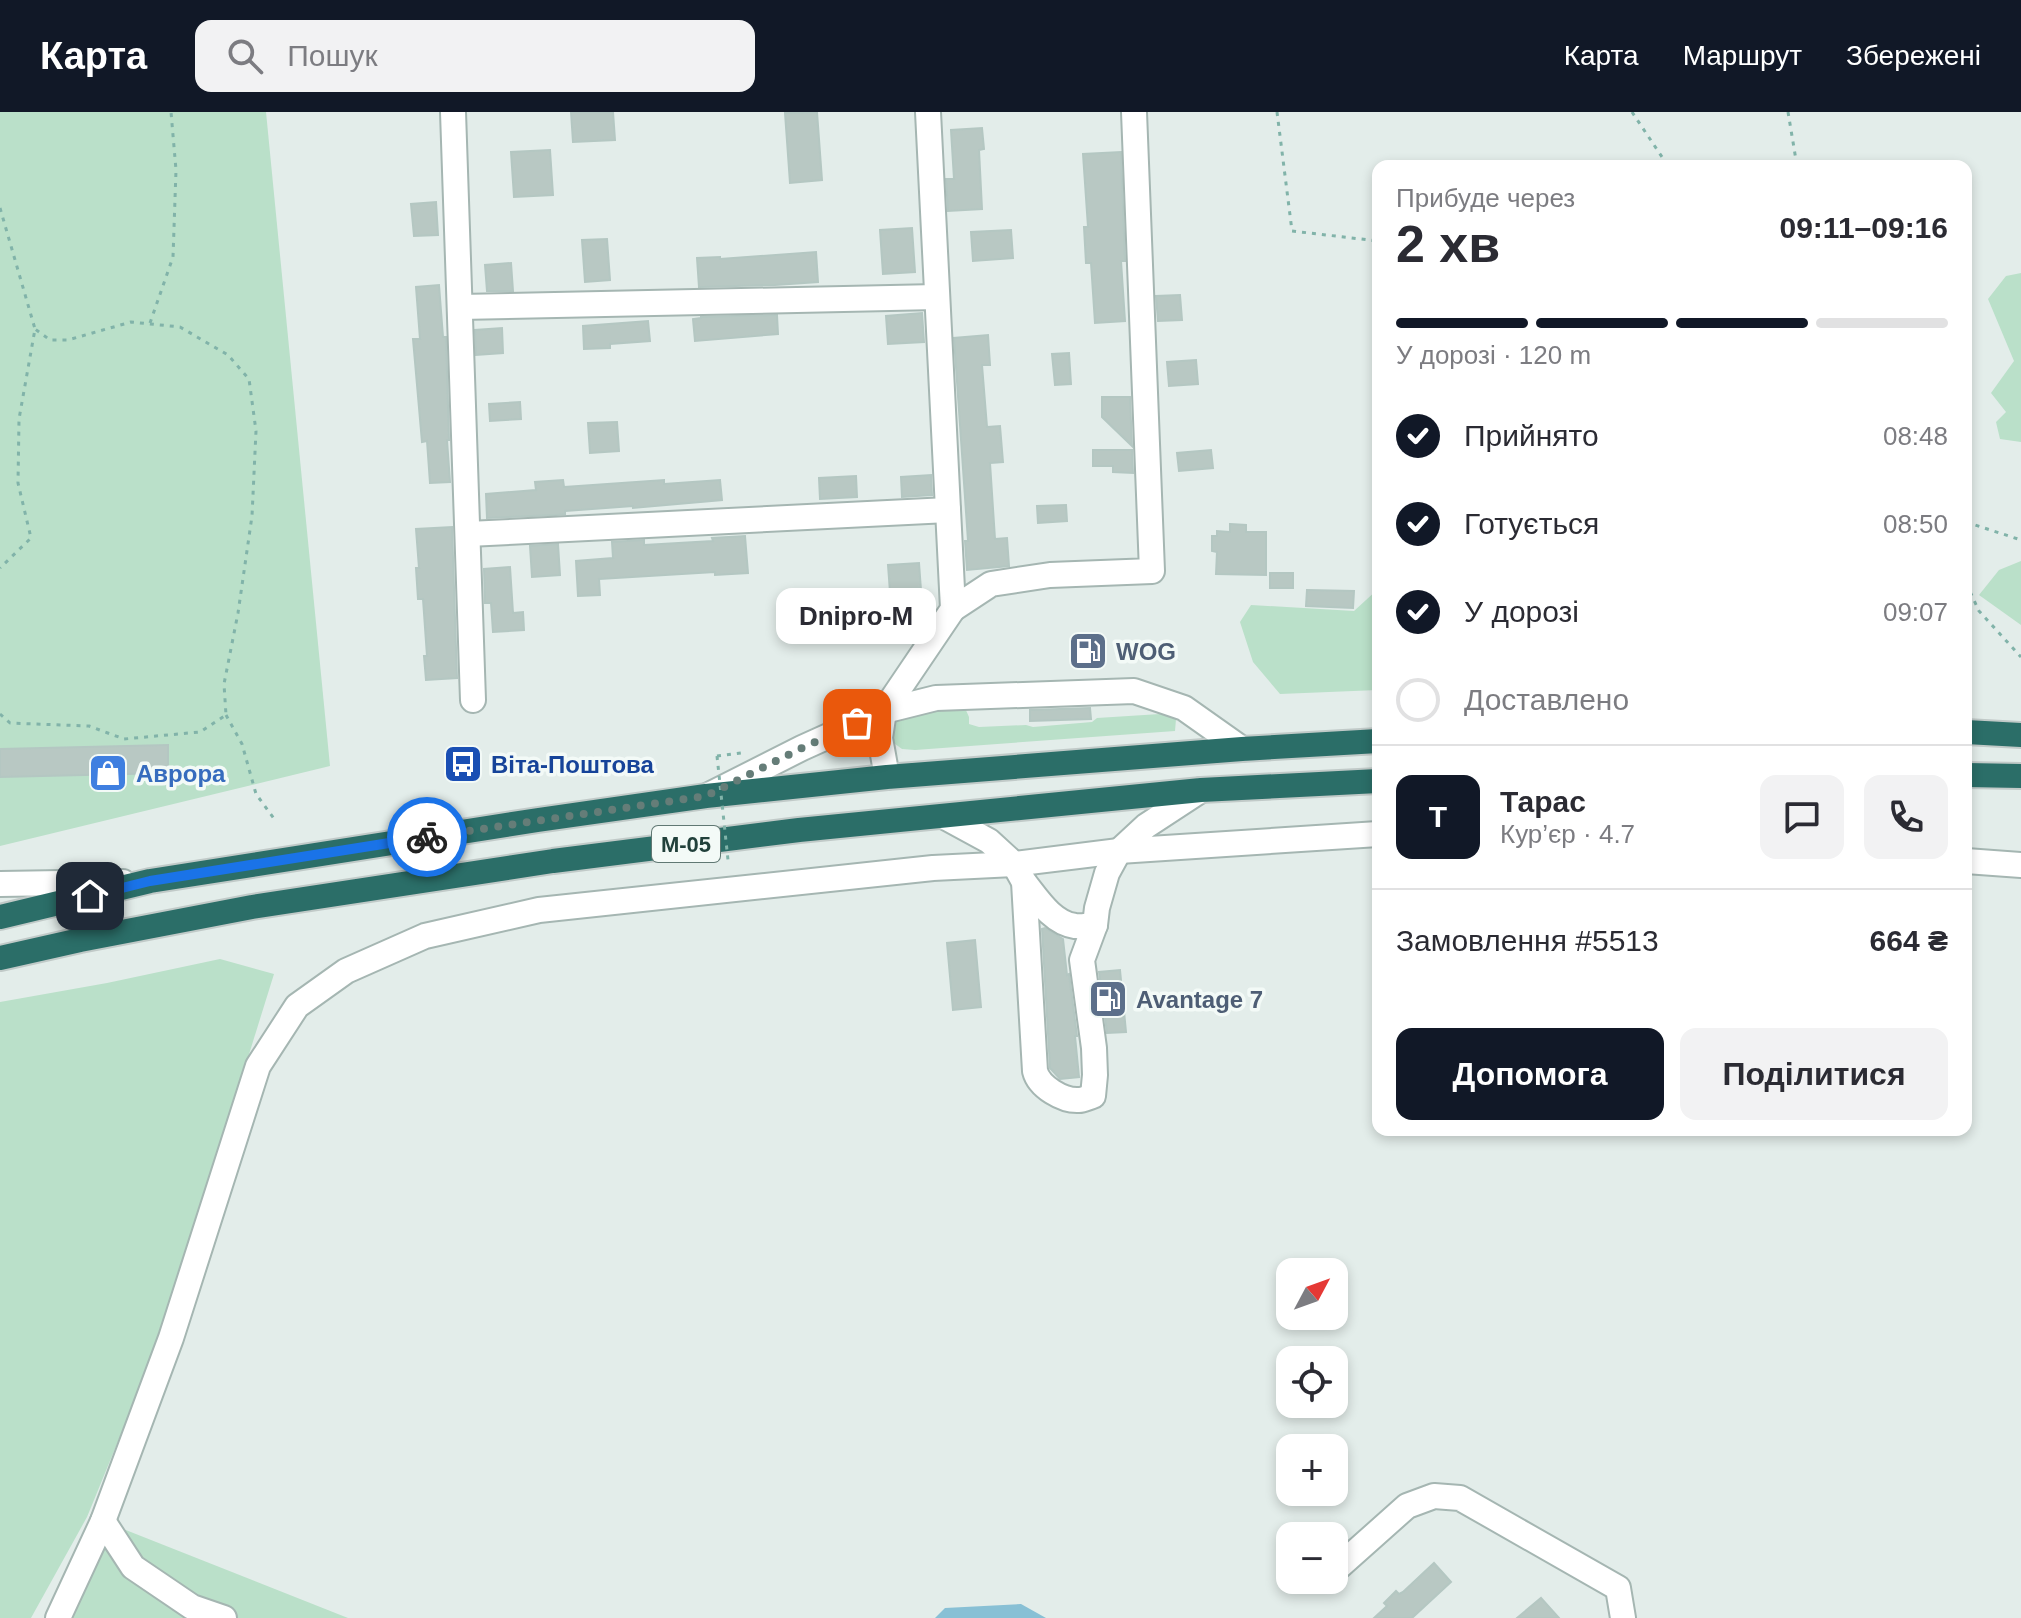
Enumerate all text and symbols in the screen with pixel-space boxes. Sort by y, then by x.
search box [195,20,755,92]
icon: search [223,34,267,78]
text: Карта [40,35,147,77]
text: Пошук [287,39,378,72]
text: Карта [1564,40,1639,71]
text: Маршрут [1683,40,1802,71]
text: Збережені [1846,40,1981,71]
text: Прибуде через [1396,183,1575,213]
text: 09:11–09:16 [1780,211,1948,244]
text: 2 хв [1396,215,1500,273]
text: У дорозі · 120 m [1396,340,1591,370]
icon: check [1396,414,1440,458]
text: Прийнято [1464,419,1599,452]
text: 08:48 [1883,421,1948,451]
icon: check [1396,502,1440,546]
text: Готується [1464,507,1599,540]
text: 08:50 [1883,509,1948,539]
callout: Dnipro-M [777,587,937,643]
icon: check [1396,590,1440,634]
text: У дорозі [1464,595,1579,628]
text: 09:07 [1883,597,1948,627]
text: Dnipro-M [799,601,913,631]
fuel station icon: WOG [1067,630,1109,672]
place label: WOG [1116,638,1176,665]
text: Доставлено [1464,683,1629,716]
pin [823,689,891,757]
icon: bag [835,701,879,745]
bus stop icon: Віта-Поштова [442,743,484,785]
place label: Віта-Поштова [491,751,655,778]
shop icon: Аврора [87,752,129,794]
place label: Аврора [136,760,226,787]
button: chat [1760,775,1844,859]
button: phone [1864,775,1948,859]
text: Тарас [1500,785,1586,818]
courier [387,797,467,877]
text: Т [1429,800,1447,833]
icon: bike [405,815,449,859]
text: Кур’єр · 4.7 [1500,819,1635,849]
road number: М-05 [652,826,720,862]
pin [56,862,124,930]
icon: home [68,874,112,918]
text: Замовлення #5513 [1396,924,1659,957]
text: 664 ₴ [1870,924,1948,957]
fuel station icon: Avantage 7 [1087,978,1129,1020]
place label: Avantage 7 [1136,986,1263,1013]
button: Допомога [1396,1028,1664,1120]
button: Поділитися [1680,1028,1948,1120]
north arrow [1276,1258,1348,1330]
map controls [1276,1258,1348,1594]
button: locate [1276,1346,1348,1418]
button: + [1276,1434,1348,1506]
button: − [1276,1522,1348,1594]

